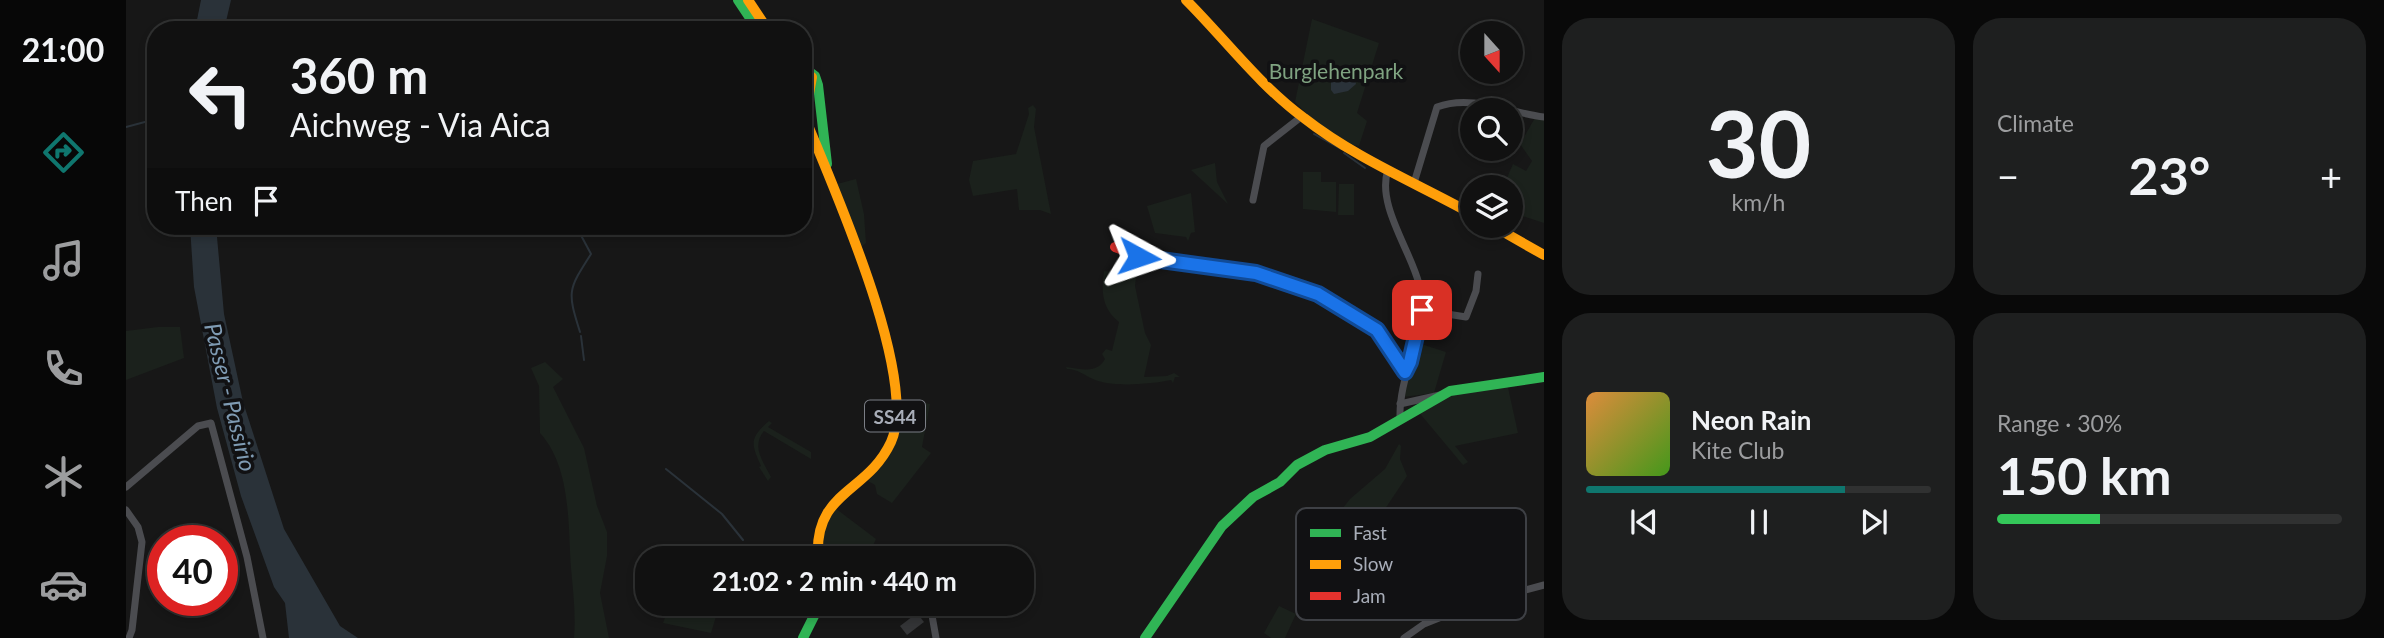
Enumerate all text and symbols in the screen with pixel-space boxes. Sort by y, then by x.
north arrow [1460,21,1522,84]
map controls [1460,21,1523,238]
text: 21:00 [22,30,104,69]
text: 360 m [290,46,428,104]
icon: left [175,49,266,140]
park label: Burglehenpark [1269,58,1404,83]
text: 30 [1706,88,1811,197]
button: search [1460,98,1523,161]
text: Aichweg - Via Aica [290,105,551,144]
text: Climate [1997,109,2074,137]
icon: directions [39,128,88,177]
text: 23° [2129,144,2210,206]
text: − [1997,153,2019,199]
text: + [2320,153,2342,199]
button: layers [1460,175,1523,238]
icon: arrive [247,182,285,220]
text: Then [175,185,233,217]
text: km/h [1732,188,1785,216]
position arrow [1102,220,1176,294]
icon: music [39,236,88,285]
pin [1392,280,1452,340]
icon: arrive [1403,291,1441,329]
water label: Passer - Passirio [199,320,263,474]
icon: phone [39,344,88,393]
road number: SS44 [865,400,925,432]
text: Neon Rain [1691,404,1811,436]
text: Range · 30% [1997,409,2122,437]
text: Kite Club [1691,436,1784,464]
text: 150 km [1997,444,2171,506]
icon: climate [39,452,88,501]
icon: previous [1625,503,1663,541]
icon: pause [1740,503,1778,541]
icon: next [1855,503,1893,541]
legend [1296,508,1526,620]
text: Fast [1353,521,1387,544]
speed limit sign: 40 [147,525,238,616]
text: Slow [1353,552,1393,575]
icon: car [39,560,88,609]
text: 21:02 · 2 min · 440 m [712,565,957,597]
text: Jam [1353,584,1386,607]

